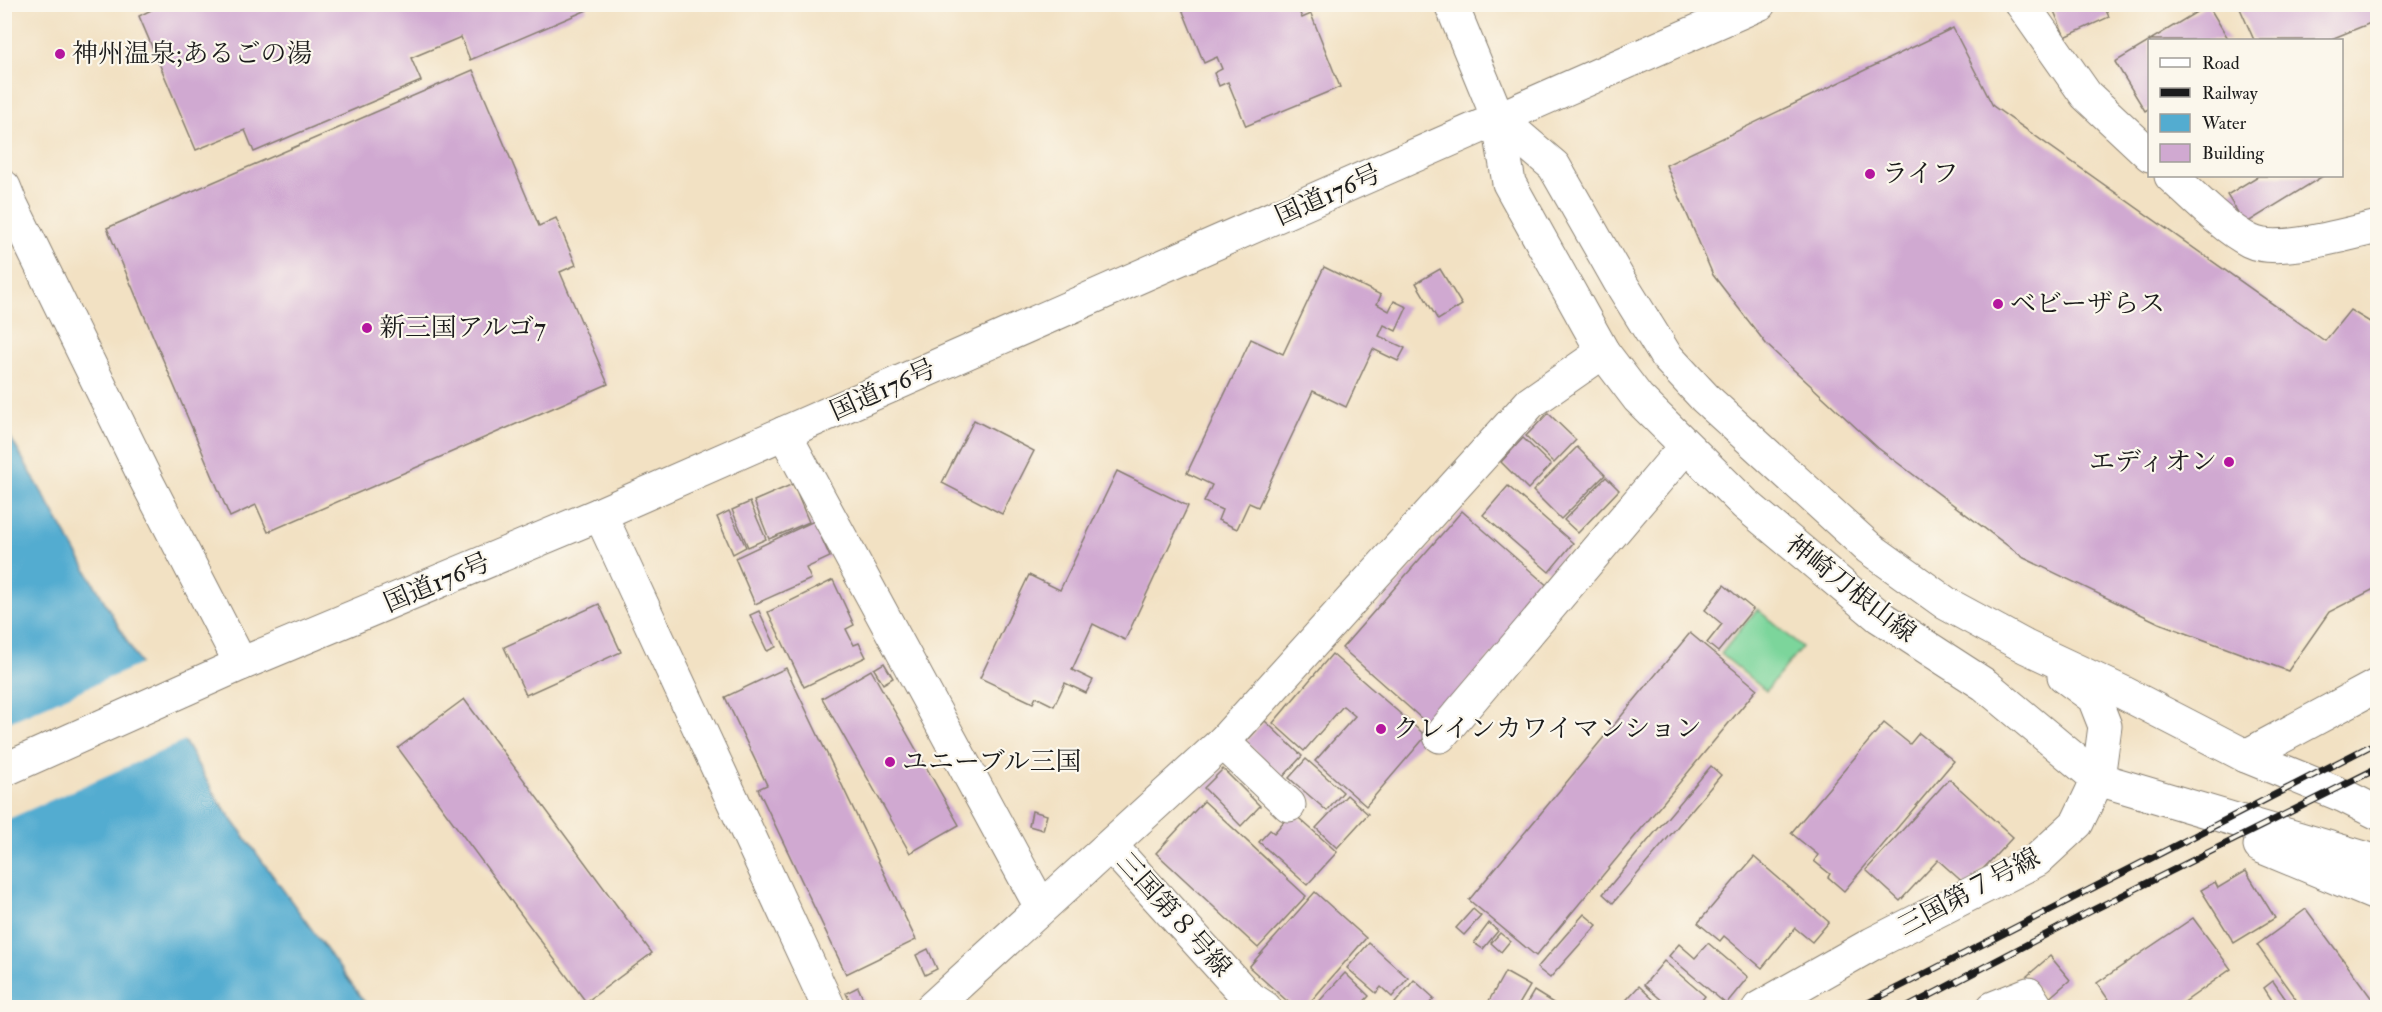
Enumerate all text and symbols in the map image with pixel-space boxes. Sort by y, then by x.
place label: 神州温泉;あるごの湯 [72,38,313,70]
legend [2148,39,2343,177]
marker: 神州温泉;あるごの湯 [53,47,67,61]
text: Road [2202,52,2240,75]
text: Railway [2202,82,2259,105]
text: Water [2201,112,2246,135]
text: Building [2202,142,2265,165]
street label: 国道176号 [1270,158,1386,232]
place label: ライフ [1882,158,1958,190]
marker: ライフ [1863,167,1877,181]
place label: ベビーザらス [2010,288,2165,320]
marker: ベビーザらス [1991,297,2005,311]
place label: 新三国アルゴ7 [379,312,546,344]
marker: 新三国アルゴ7 [360,321,374,335]
street label: 国道176号 [825,353,941,427]
place label: エディオン [2089,446,2217,478]
marker: エディオン [2222,455,2236,469]
street label: 神崎刀根山線 [1780,528,1922,650]
street label: 国道176号 [379,546,495,620]
place label: クレインカワイマンション [1393,713,1702,745]
marker: クレインカワイマンション [1374,722,1388,736]
place label: ユニーブル三国 [902,746,1082,778]
marker: ユニーブル三国 [883,755,897,769]
street label: 三国第７号線 [1893,841,2045,943]
street label: 三国第８号線 [1110,846,1238,984]

